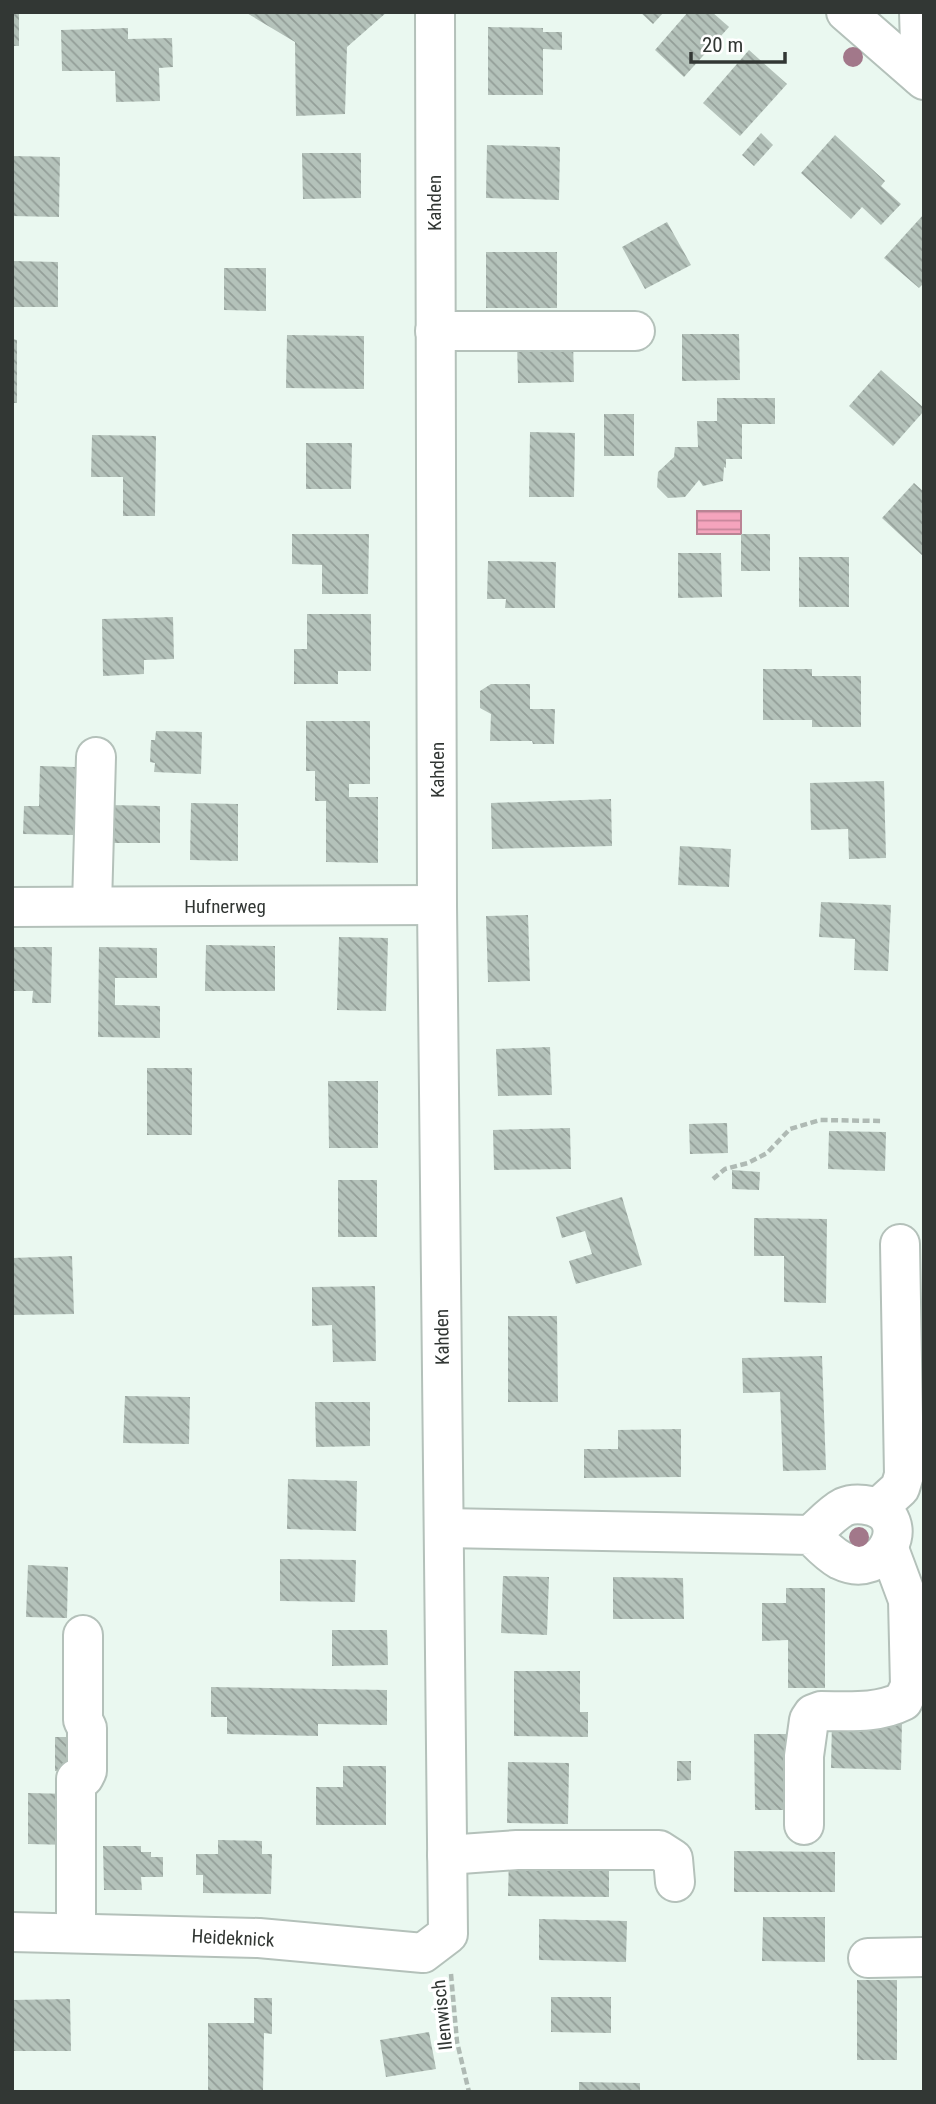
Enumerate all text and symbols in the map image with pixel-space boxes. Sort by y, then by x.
scale bar [691,21,786,65]
text: 20 m [702,33,743,57]
street label: Kahden [423,175,446,231]
street label: Kahden [426,742,449,798]
street label: Hufnerweg [184,895,266,918]
street label: Kahden [430,1309,454,1365]
street label: Heideknick [191,1924,275,1952]
street label: Ilenwisch [427,1979,457,2051]

